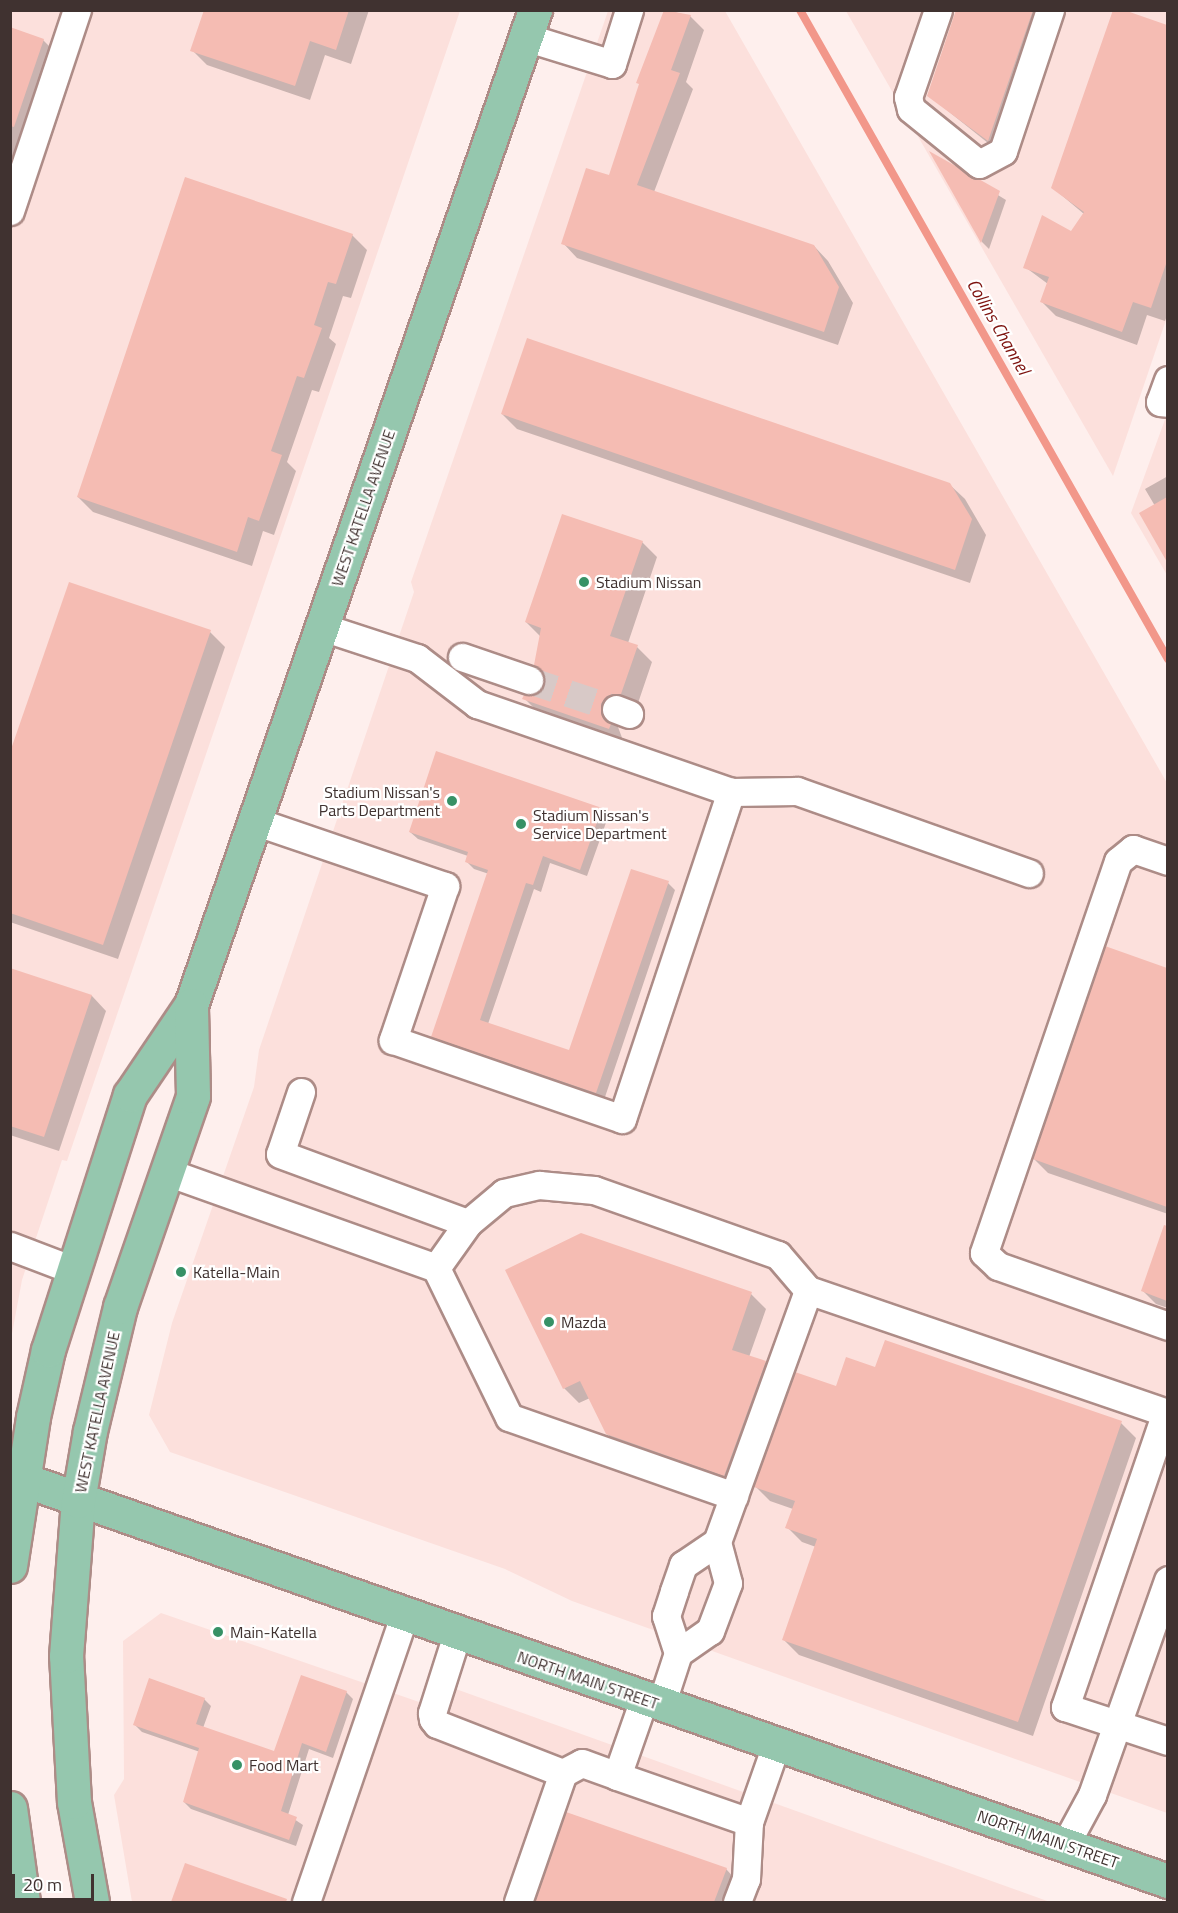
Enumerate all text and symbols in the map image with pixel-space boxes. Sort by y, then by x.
water label: Collins Channel [962,275,1034,379]
street label: WEST KATELLA AVENUE [327,427,399,589]
place label: Stadium Nissan [596,572,701,592]
marker: Stadium Nissan [577,575,591,589]
place label: Stadium Nissan's Parts Department [319,782,440,820]
marker: Stadium Nissan's Parts Department [445,794,459,808]
place label: Stadium Nissan's Service Department [533,805,667,843]
marker: Stadium Nissan's Service Department [514,817,528,831]
place label: Katella-Main [193,1262,280,1282]
marker: Katella-Main [174,1265,188,1279]
place label: Mazda [561,1312,606,1332]
marker: Mazda [542,1315,556,1329]
street label: WEST KATELLA AVENUE [71,1330,123,1494]
place label: Main-Katella [230,1622,317,1642]
marker: Main-Katella [211,1625,225,1639]
street label: NORTH MAIN STREET [515,1647,661,1713]
place label: Food Mart [249,1755,319,1775]
marker: Food Mart [230,1758,244,1772]
street label: NORTH MAIN STREET [975,1806,1121,1872]
scale bar [15,1862,98,1900]
text: 20 m [23,1871,62,1898]

